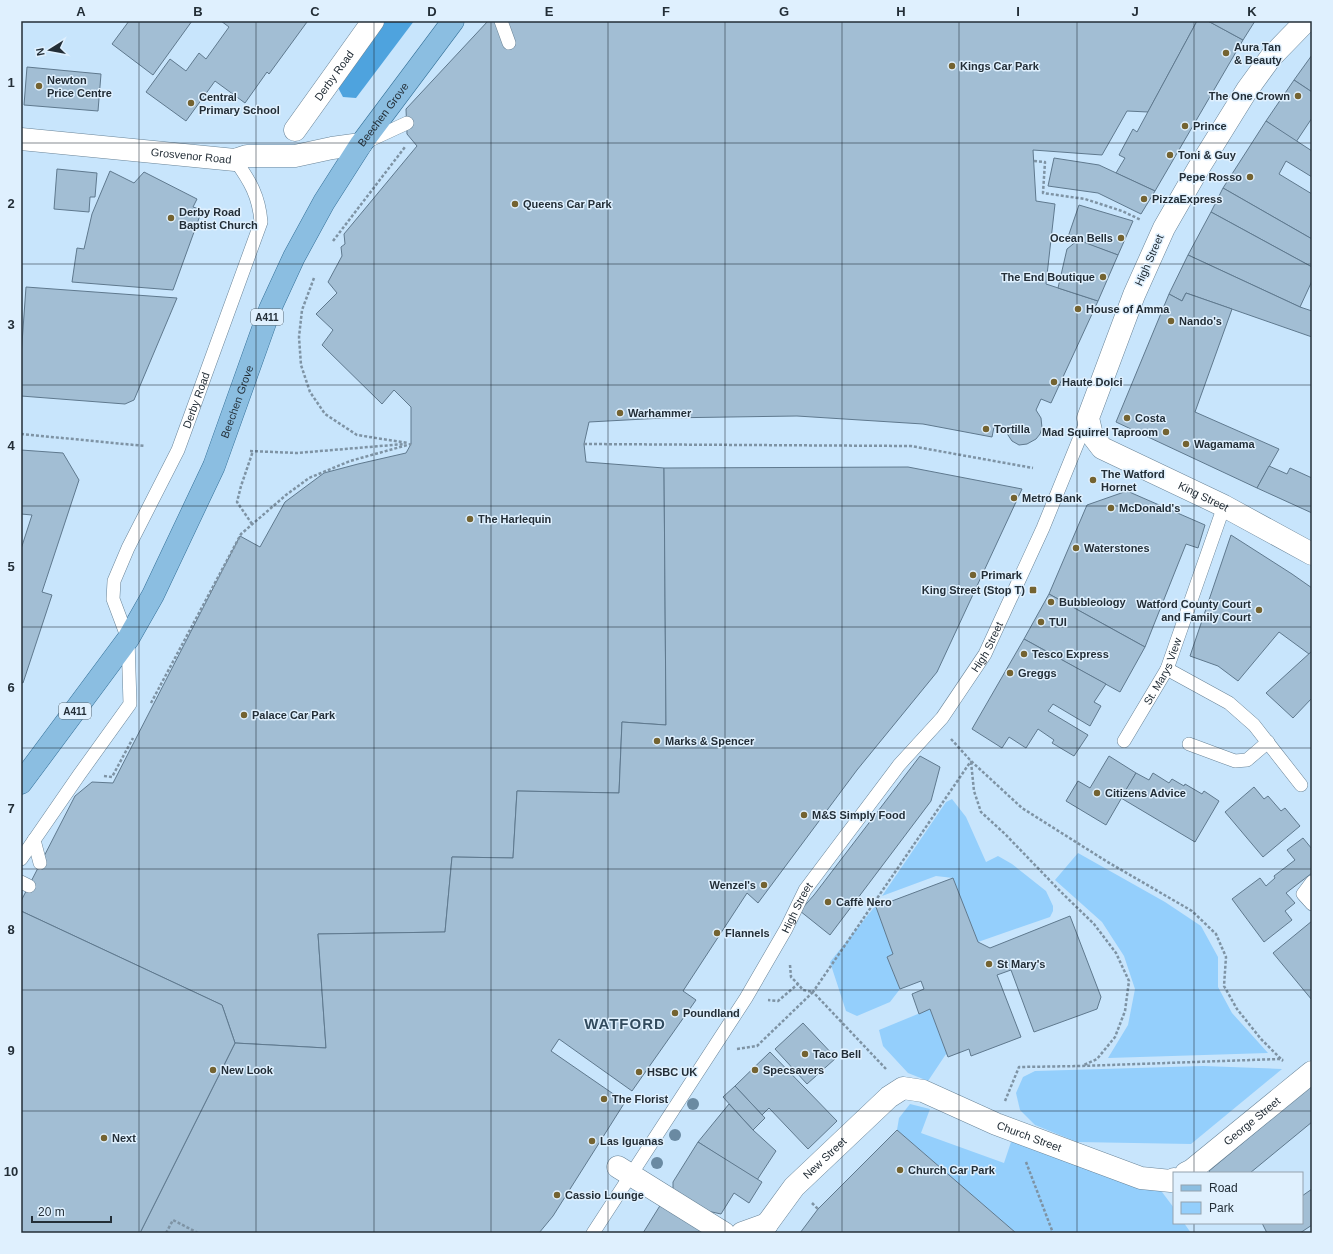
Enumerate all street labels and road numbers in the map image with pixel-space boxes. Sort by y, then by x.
street label: Derby Road [312,48,356,103]
street label: Beechen Grove [355,80,411,149]
street label: Grosvenor Road [150,146,232,166]
street label: High Street [1132,232,1166,288]
road number: A411 [251,309,283,325]
street label: Beechen Grove [218,364,255,440]
street label: Derby Road [180,371,212,430]
street label: King Street [1176,479,1231,513]
street label: High Street [969,620,1005,674]
street label: St. Marys View [1141,636,1183,707]
road number: A411 [59,703,91,719]
street label: High Street [779,880,815,935]
street label: George Street [1221,1095,1282,1148]
street label: Church Street [995,1119,1063,1154]
street label: New Street [801,1135,849,1181]

